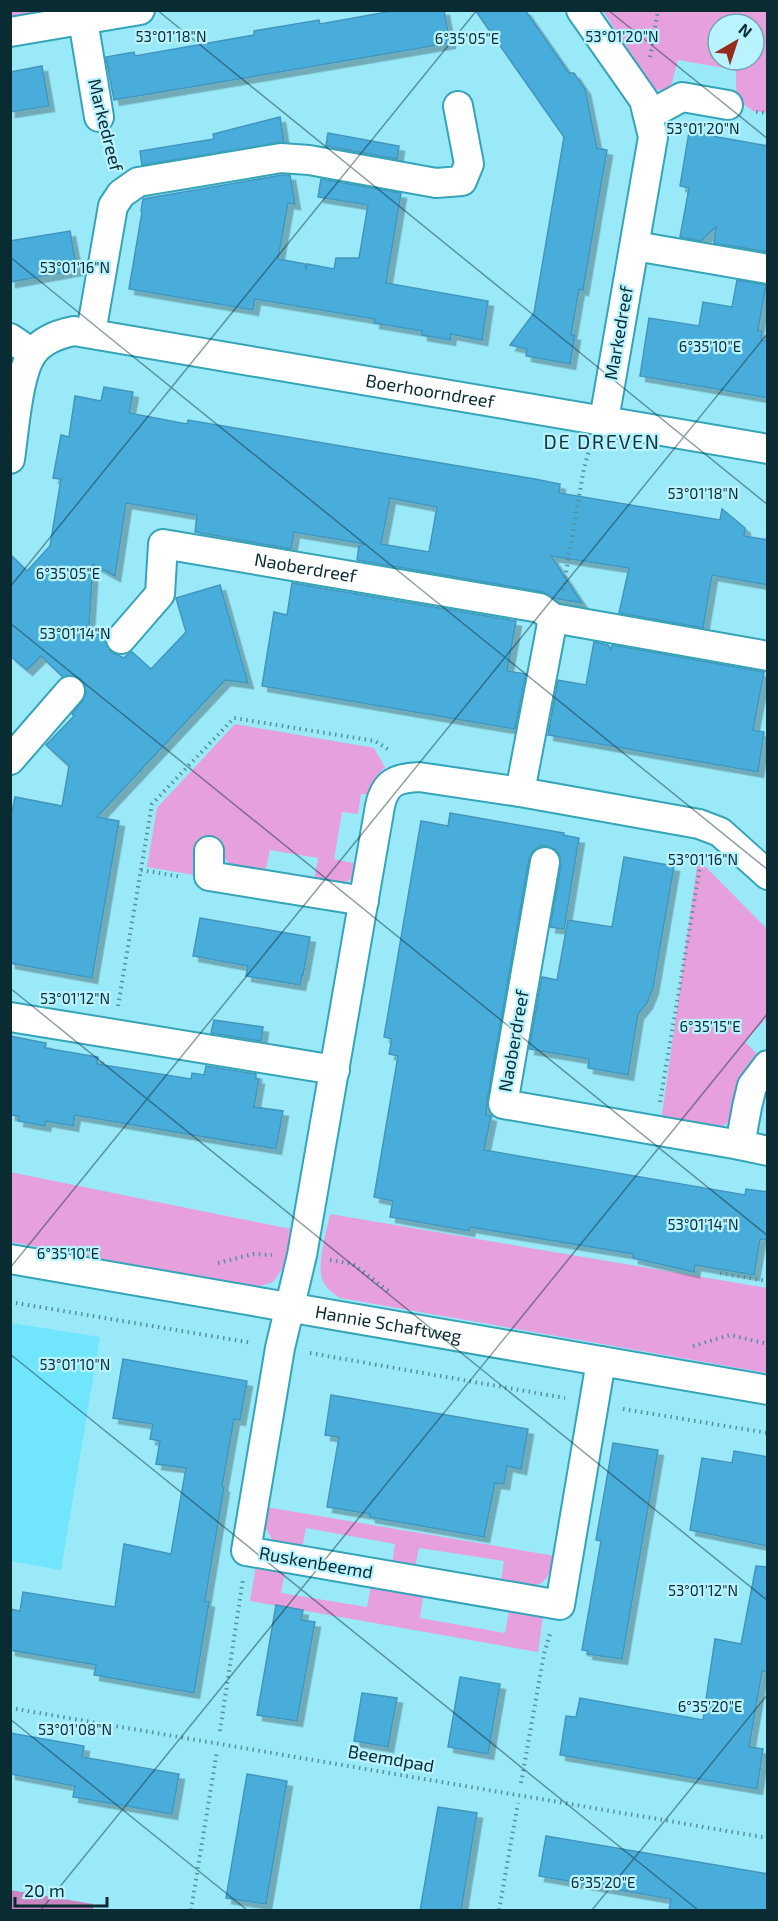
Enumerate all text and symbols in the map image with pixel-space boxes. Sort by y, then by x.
north arrow [706,12,766,72]
text: N [735,19,756,41]
text: 53°01'18"N [136,27,206,45]
text: 53°01'20"N [585,27,659,45]
text: 6°35'05"E [435,29,499,47]
street label: Markedreef [84,76,128,175]
text: 53°01'20"N [666,119,740,137]
text: 53°01'16"N [40,258,110,276]
street label: Markedreef [599,283,637,381]
text: 6°35'10"E [679,337,741,355]
street label: Boerhoorndreef [364,369,497,413]
district label: DE DREVEN [544,429,660,453]
text: 53°01'18"N [668,484,738,502]
street label: Naoberdreef [253,548,359,587]
text: 6°35'05"E [36,564,100,582]
text: 53°01'14"N [40,624,110,642]
text: 53°01'16"N [668,850,738,868]
street label: Naoberdreef [493,987,533,1094]
text: 53°01'12"N [40,989,110,1007]
text: 6°35'15"E [679,1017,741,1035]
text: 53°01'14"N [668,1215,738,1233]
text: 6°35'10"E [37,1244,99,1262]
street label: Hannie Schaftweg [314,1300,464,1347]
text: 53°01'10"N [40,1355,110,1373]
street label: Ruskenbeemd [258,1541,375,1583]
text: 53°01'12"N [668,1581,738,1599]
text: 6°35'20"E [678,1697,742,1715]
text: 53°01'08"N [38,1720,112,1738]
street label: Beemdpad [346,1740,436,1776]
scale bar [15,1870,106,1908]
text: 6°35'20"E [571,1873,635,1891]
text: 20 m [24,1879,65,1901]

